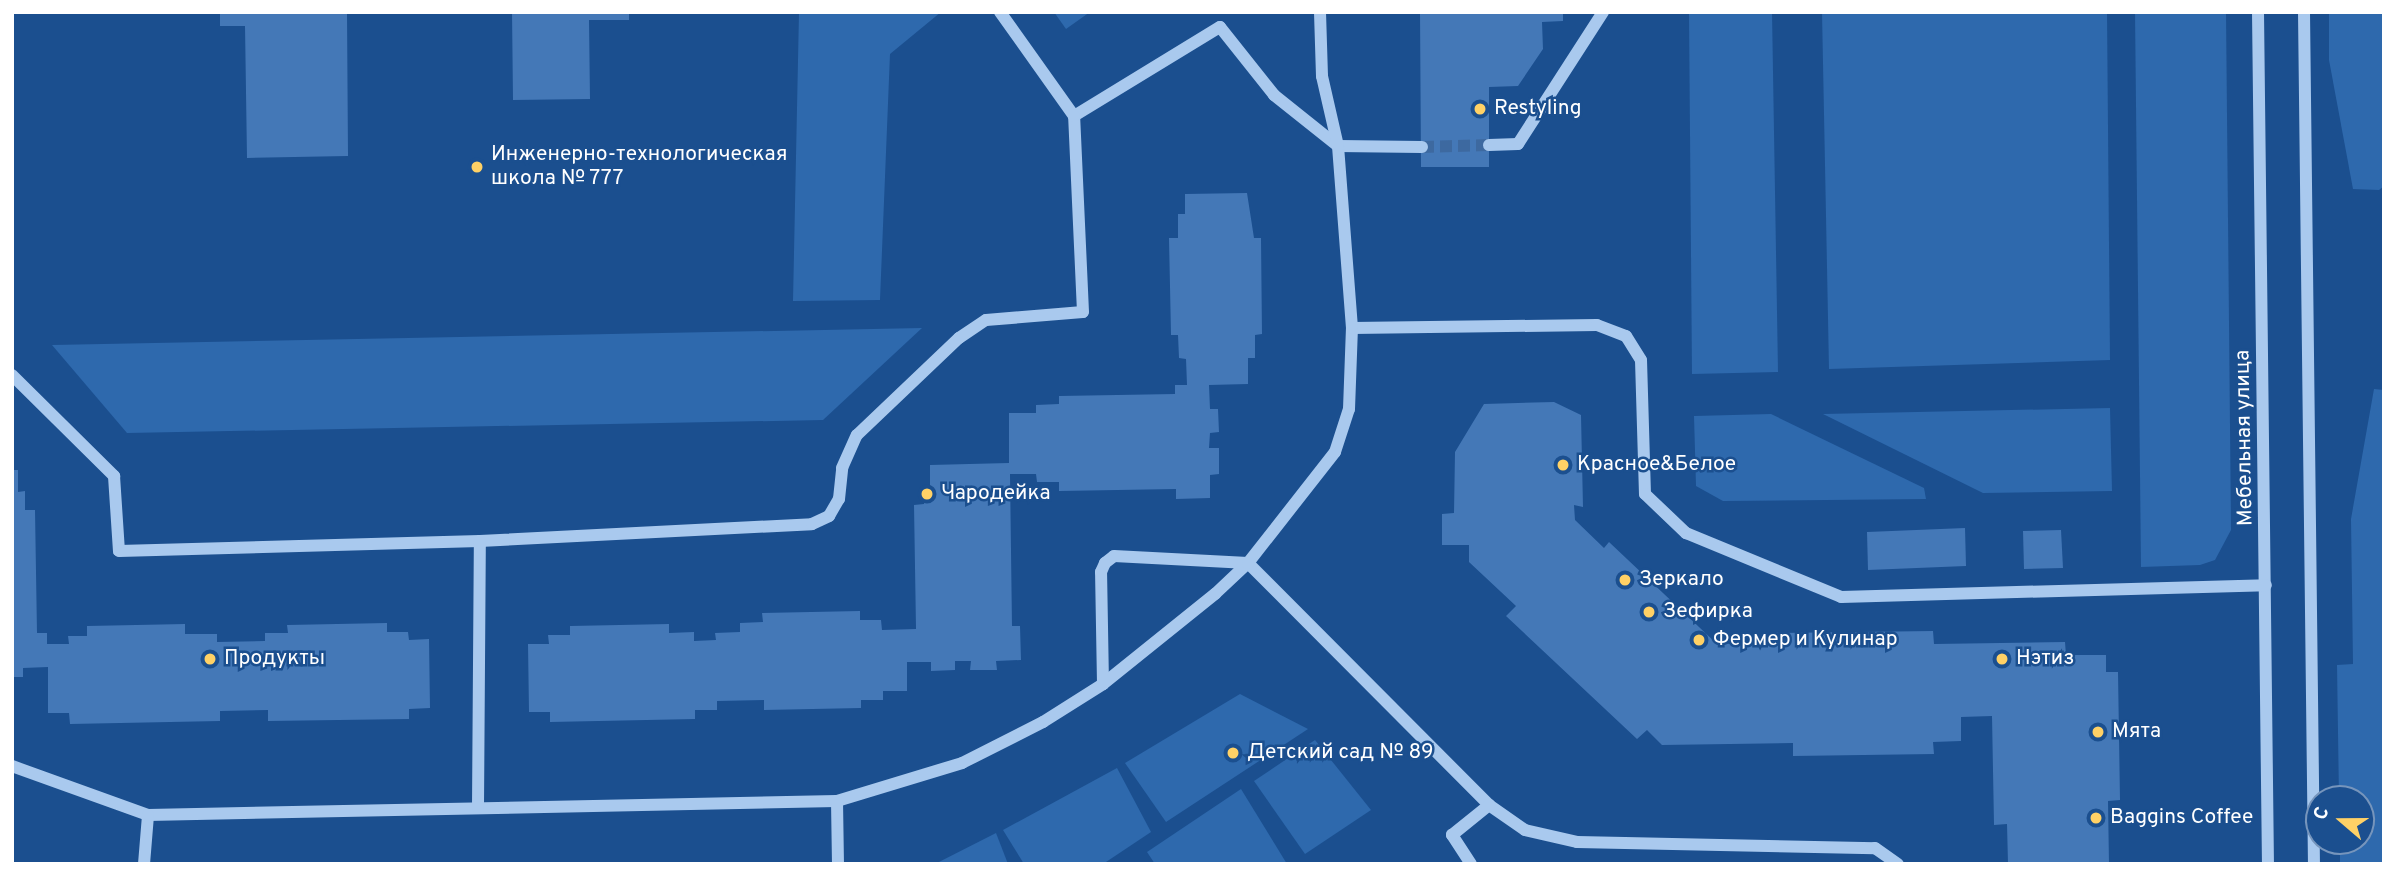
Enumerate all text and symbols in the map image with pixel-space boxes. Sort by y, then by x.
place label: Restyling [1494,96,1582,122]
marker: Restyling [1472,101,1488,117]
place label: Инженерно-технологическая школа № 777 [491,142,787,192]
marker: Инженерно-технологическая школа № 777 [469,159,485,175]
street label: Мебельная улица [2231,350,2259,526]
place label: Красное&Белое [1577,452,1736,478]
marker: Красное&Белое [1555,457,1571,473]
place label: Чародейка [941,481,1050,507]
marker: Чародейка [919,486,935,502]
place label: Зеркало [1639,567,1724,593]
marker: Зеркало [1617,572,1633,588]
place label: Зефирка [1663,599,1753,625]
marker: Зефирка [1641,604,1657,620]
place label: Фермер и Кулинар [1713,627,1898,653]
marker: Фермер и Кулинар [1691,632,1707,648]
place label: Продукты [224,646,325,672]
place label: Нэтиз [2016,646,2074,672]
marker: Продукты [202,651,218,667]
marker: Нэтиз [1994,651,2010,667]
place label: Мята [2112,719,2161,745]
marker: Мята [2090,724,2106,740]
place label: Детский сад № 89 [1247,740,1434,766]
marker: Детский сад № 89 [1225,745,1241,761]
north arrow [2305,785,2375,855]
text: С [2309,804,2335,823]
place label: Baggins Coffee [2110,805,2253,831]
marker: Baggins Coffee [2088,810,2104,826]

